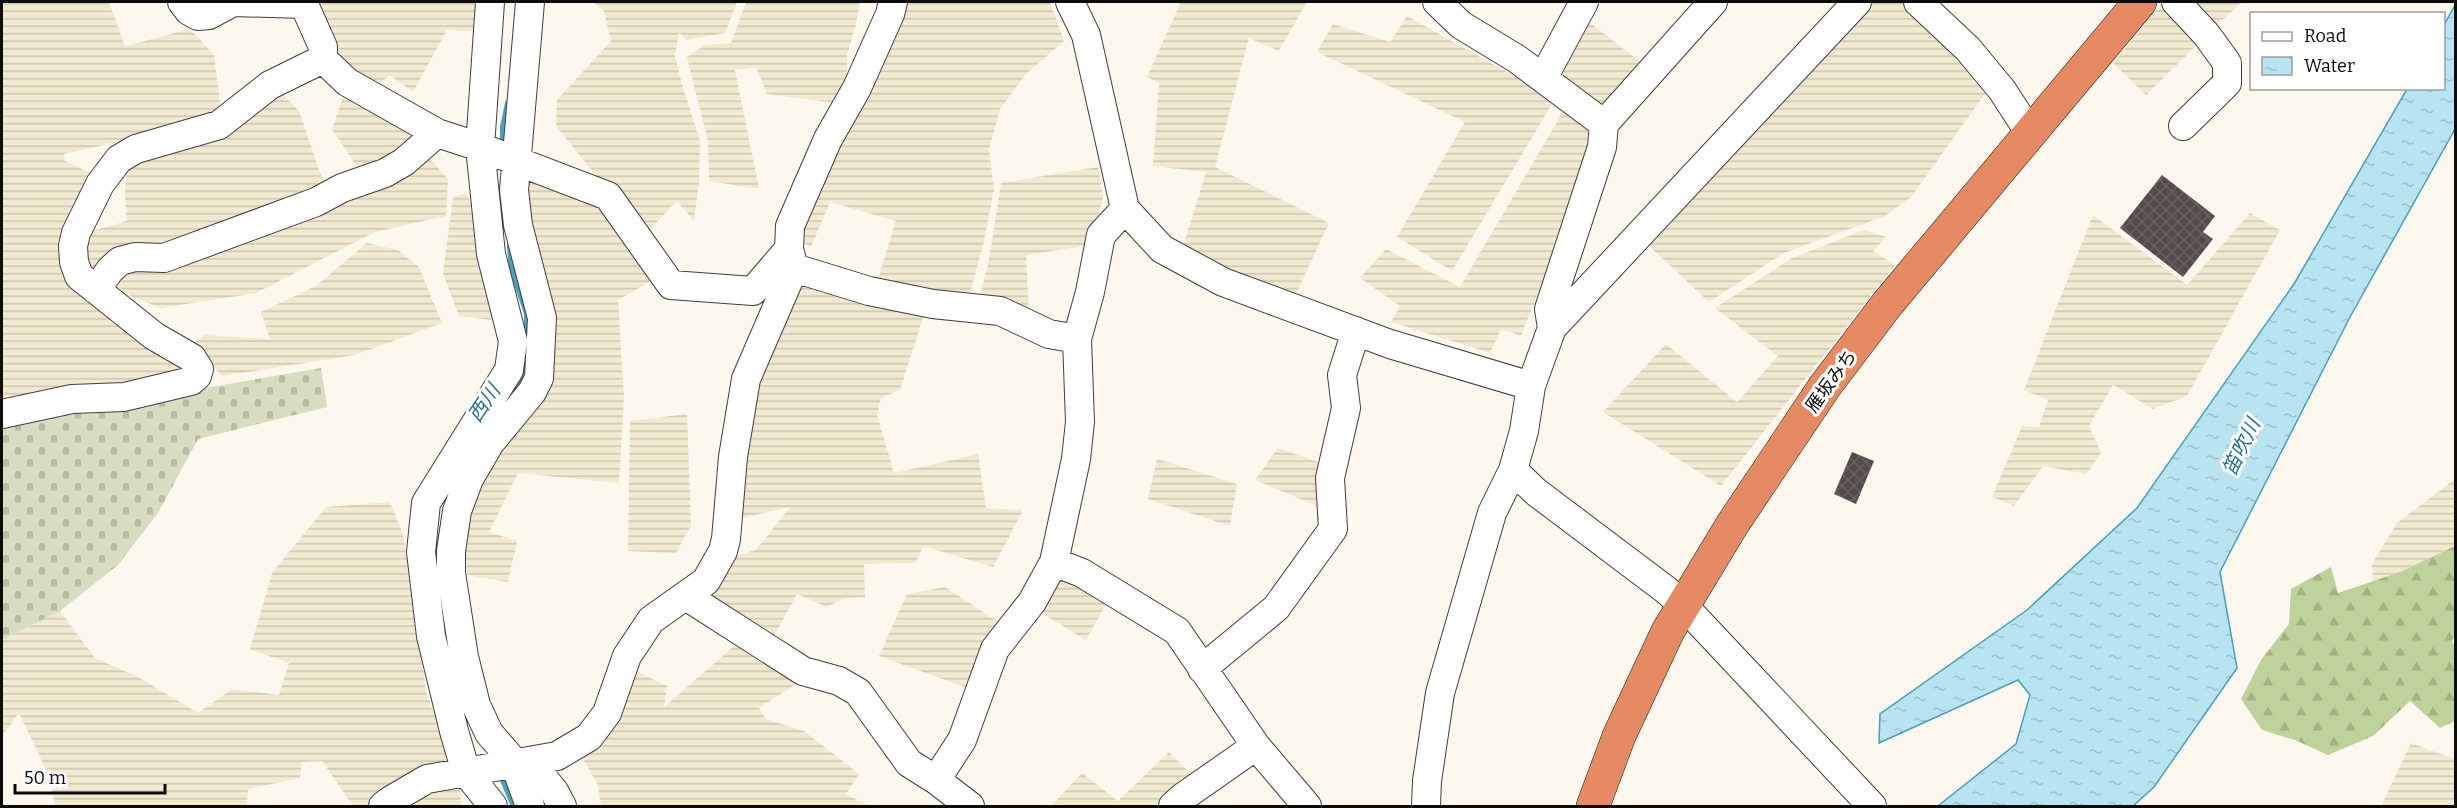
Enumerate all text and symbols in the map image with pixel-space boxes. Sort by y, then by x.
legend [2250,12,2445,90]
text: Road [2304,25,2347,47]
text: Water [2304,55,2355,77]
street label: 雁坂みち [1801,345,1861,417]
water label: 西川 [463,378,506,426]
water label: 笛吹川 [2217,413,2266,479]
scale bar [15,757,165,795]
text: 50 m [24,767,66,789]

